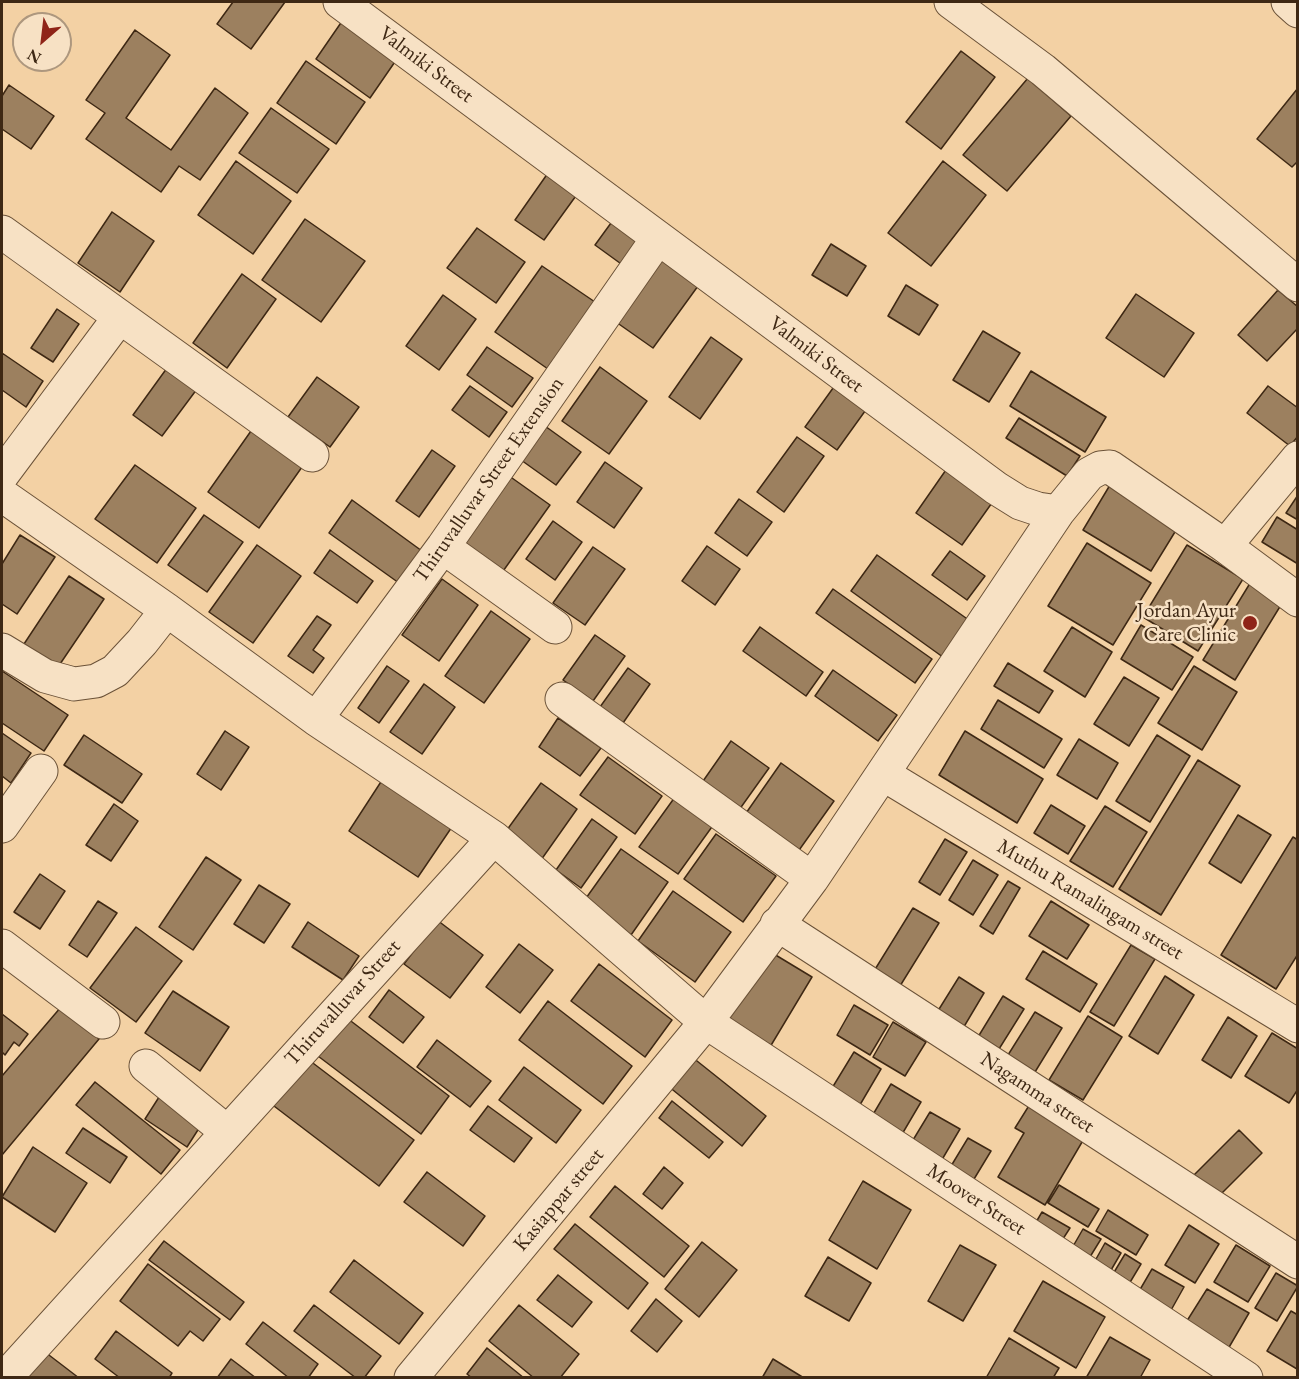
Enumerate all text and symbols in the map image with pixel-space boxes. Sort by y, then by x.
north arrow [12,12,72,72]
street label: Valmiki Street [374,21,478,109]
text: N [24,44,45,69]
street label: Valmiki Street [764,311,868,399]
street label: Thiruvalluvar Street Extension [408,372,570,588]
place label: Jordan Ayur Care Clinic [1137,598,1236,648]
marker: Jordan Ayur Care Clinic [1241,614,1259,632]
street label: Muthu Ramalingam street [992,834,1188,966]
street label: Thiruvalluvar Street [280,935,406,1071]
street label: Nagamma street [975,1047,1099,1139]
street label: Kasiappar street [508,1143,610,1257]
street label: Moover Street [922,1159,1030,1241]

